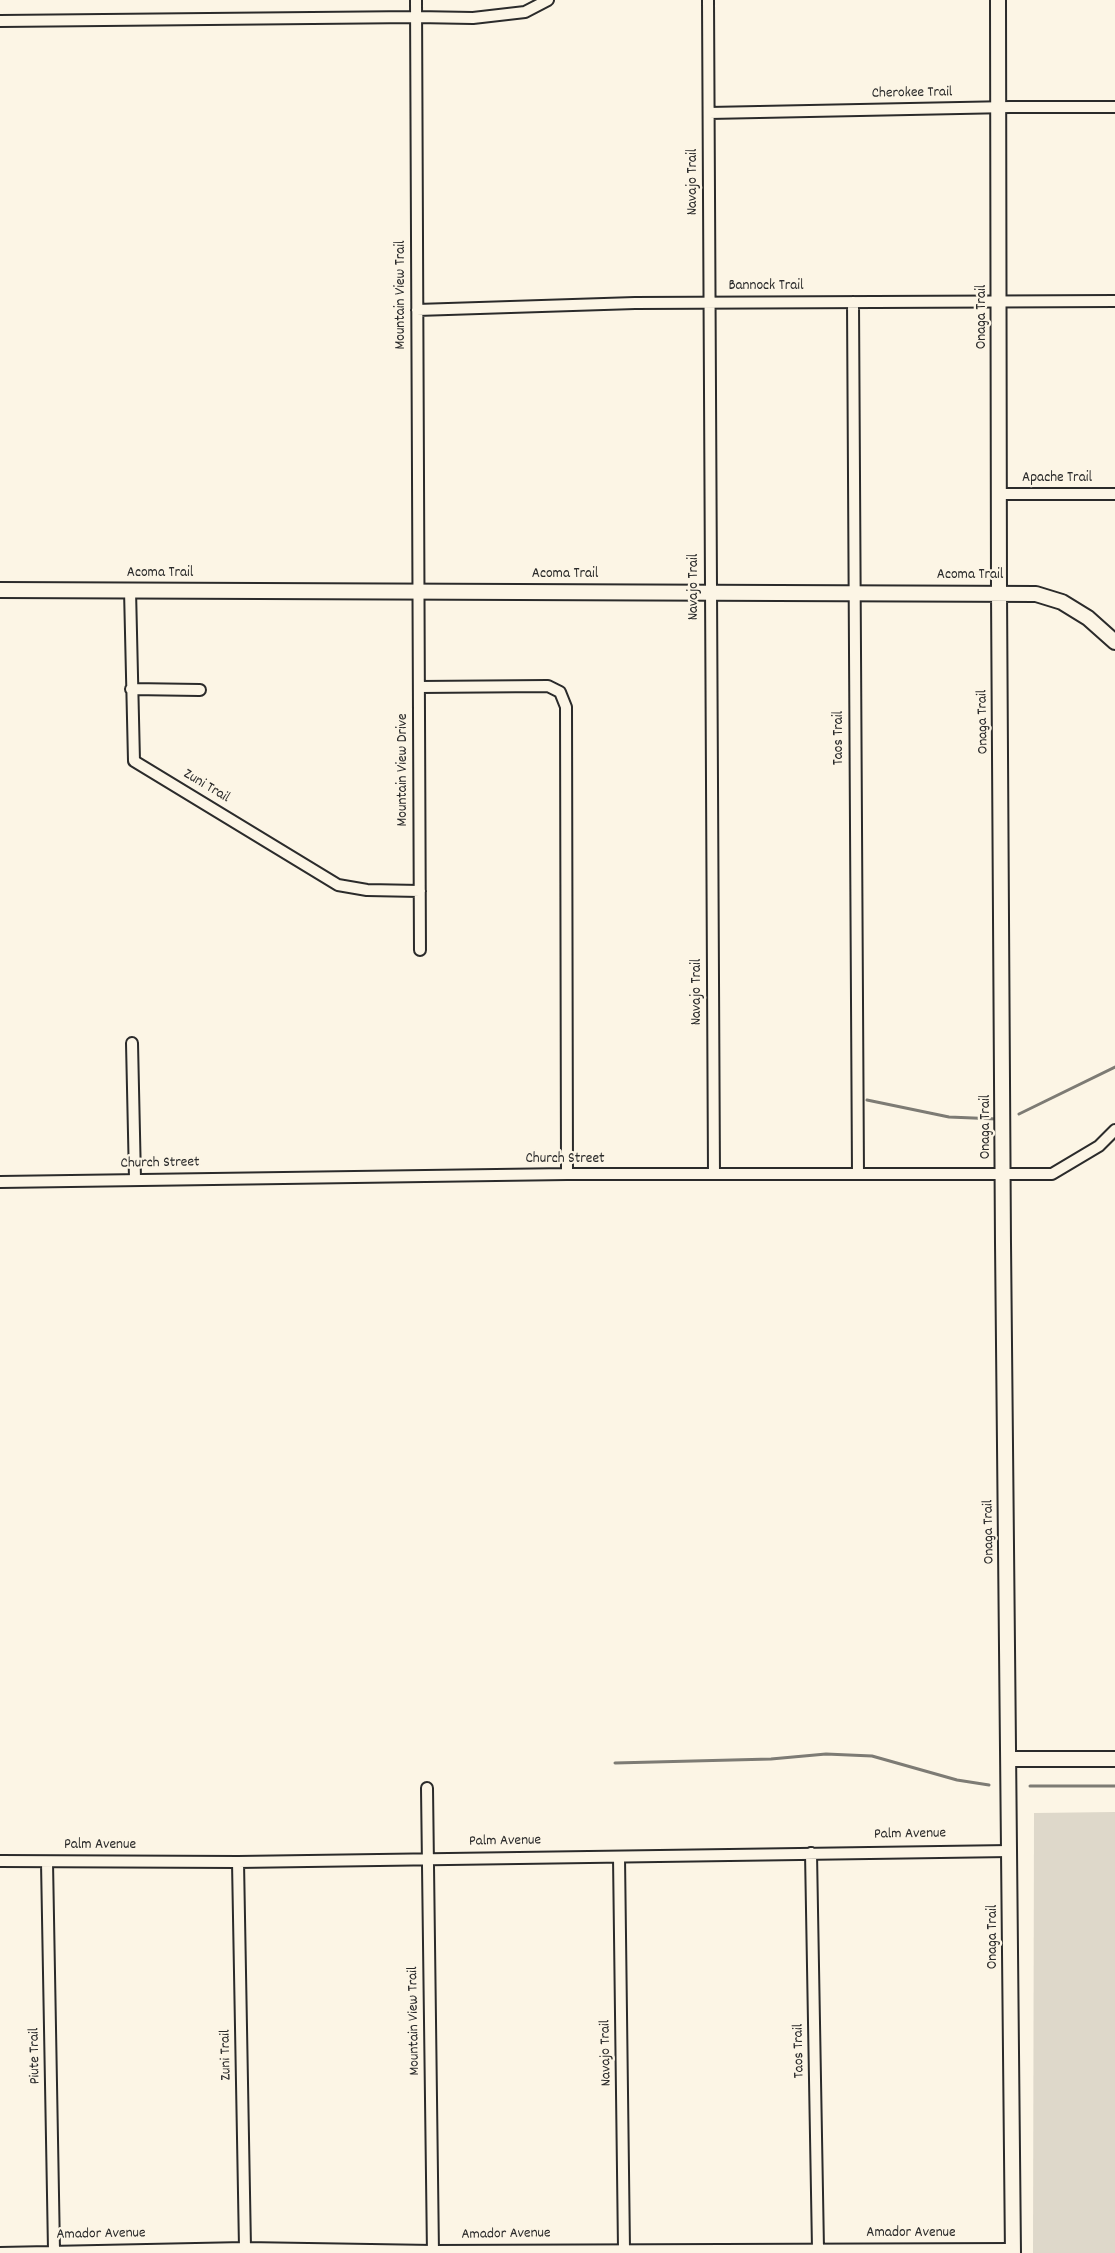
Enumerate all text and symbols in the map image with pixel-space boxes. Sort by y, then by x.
street label: Cherokee Trail [871,84,953,104]
street label: Navajo Trail [685,149,703,215]
street label: Mountain View Trail [393,240,411,350]
street label: Bannock Trail [728,278,804,296]
street label: Onaga Trail [974,285,992,349]
street label: Apache Trail [1022,470,1092,488]
street label: Navajo Trail [686,554,704,620]
street label: Acoma Trail [127,565,193,583]
street label: Acoma Trail [532,566,598,584]
street label: Acoma Trail [937,567,1003,585]
street label: Onaga Trail [974,690,994,754]
street label: Taos Trail [831,711,849,765]
street label: Mountain View Drive [395,713,413,827]
street label: Zuni Trail [179,766,233,808]
street label: Navajo Trail [689,959,707,1025]
street label: Onaga Trail [978,1095,996,1159]
street label: Church Street [525,1151,605,1169]
street label: Church Street [120,1154,200,1174]
street label: Onaga Trail [980,1500,1000,1564]
street label: Palm Avenue [874,1825,946,1845]
street label: Palm Avenue [469,1832,541,1852]
street label: Palm Avenue [64,1837,136,1855]
street label: Onaga Trail [985,1905,1003,1969]
street label: Mountain View Trail [405,1966,425,2076]
street label: Navajo Trail [597,2020,617,2086]
street label: Taos Trail [791,2024,809,2078]
street label: Piute Trail [27,2028,45,2084]
street label: Zuni Trail [218,2029,236,2081]
street label: Amador Avenue [56,2225,146,2245]
street label: Amador Avenue [461,2225,551,2245]
street label: Amador Avenue [866,2225,956,2243]

